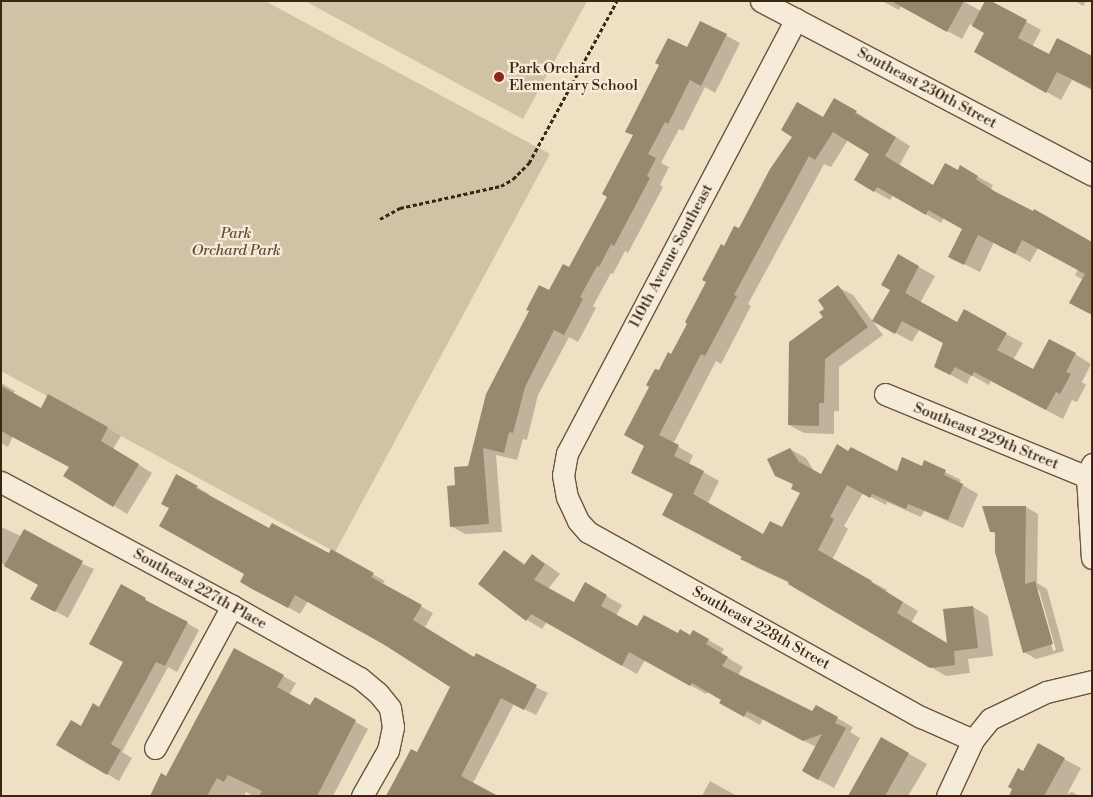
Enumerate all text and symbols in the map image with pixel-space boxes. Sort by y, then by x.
street label: Southeast 230th Street [854,44,1000,132]
place label: Park Orchard Elementary School [509,59,638,94]
marker: Park Orchard Elementary School [493,71,505,83]
street label: 110th Avenue Southeast [625,181,717,331]
park label: Park Orchard Park [191,224,281,259]
street label: Southeast 229th Street [911,399,1061,473]
street label: Southeast 227th Place [130,545,270,633]
street label: Southeast 228th Street [689,583,833,673]

